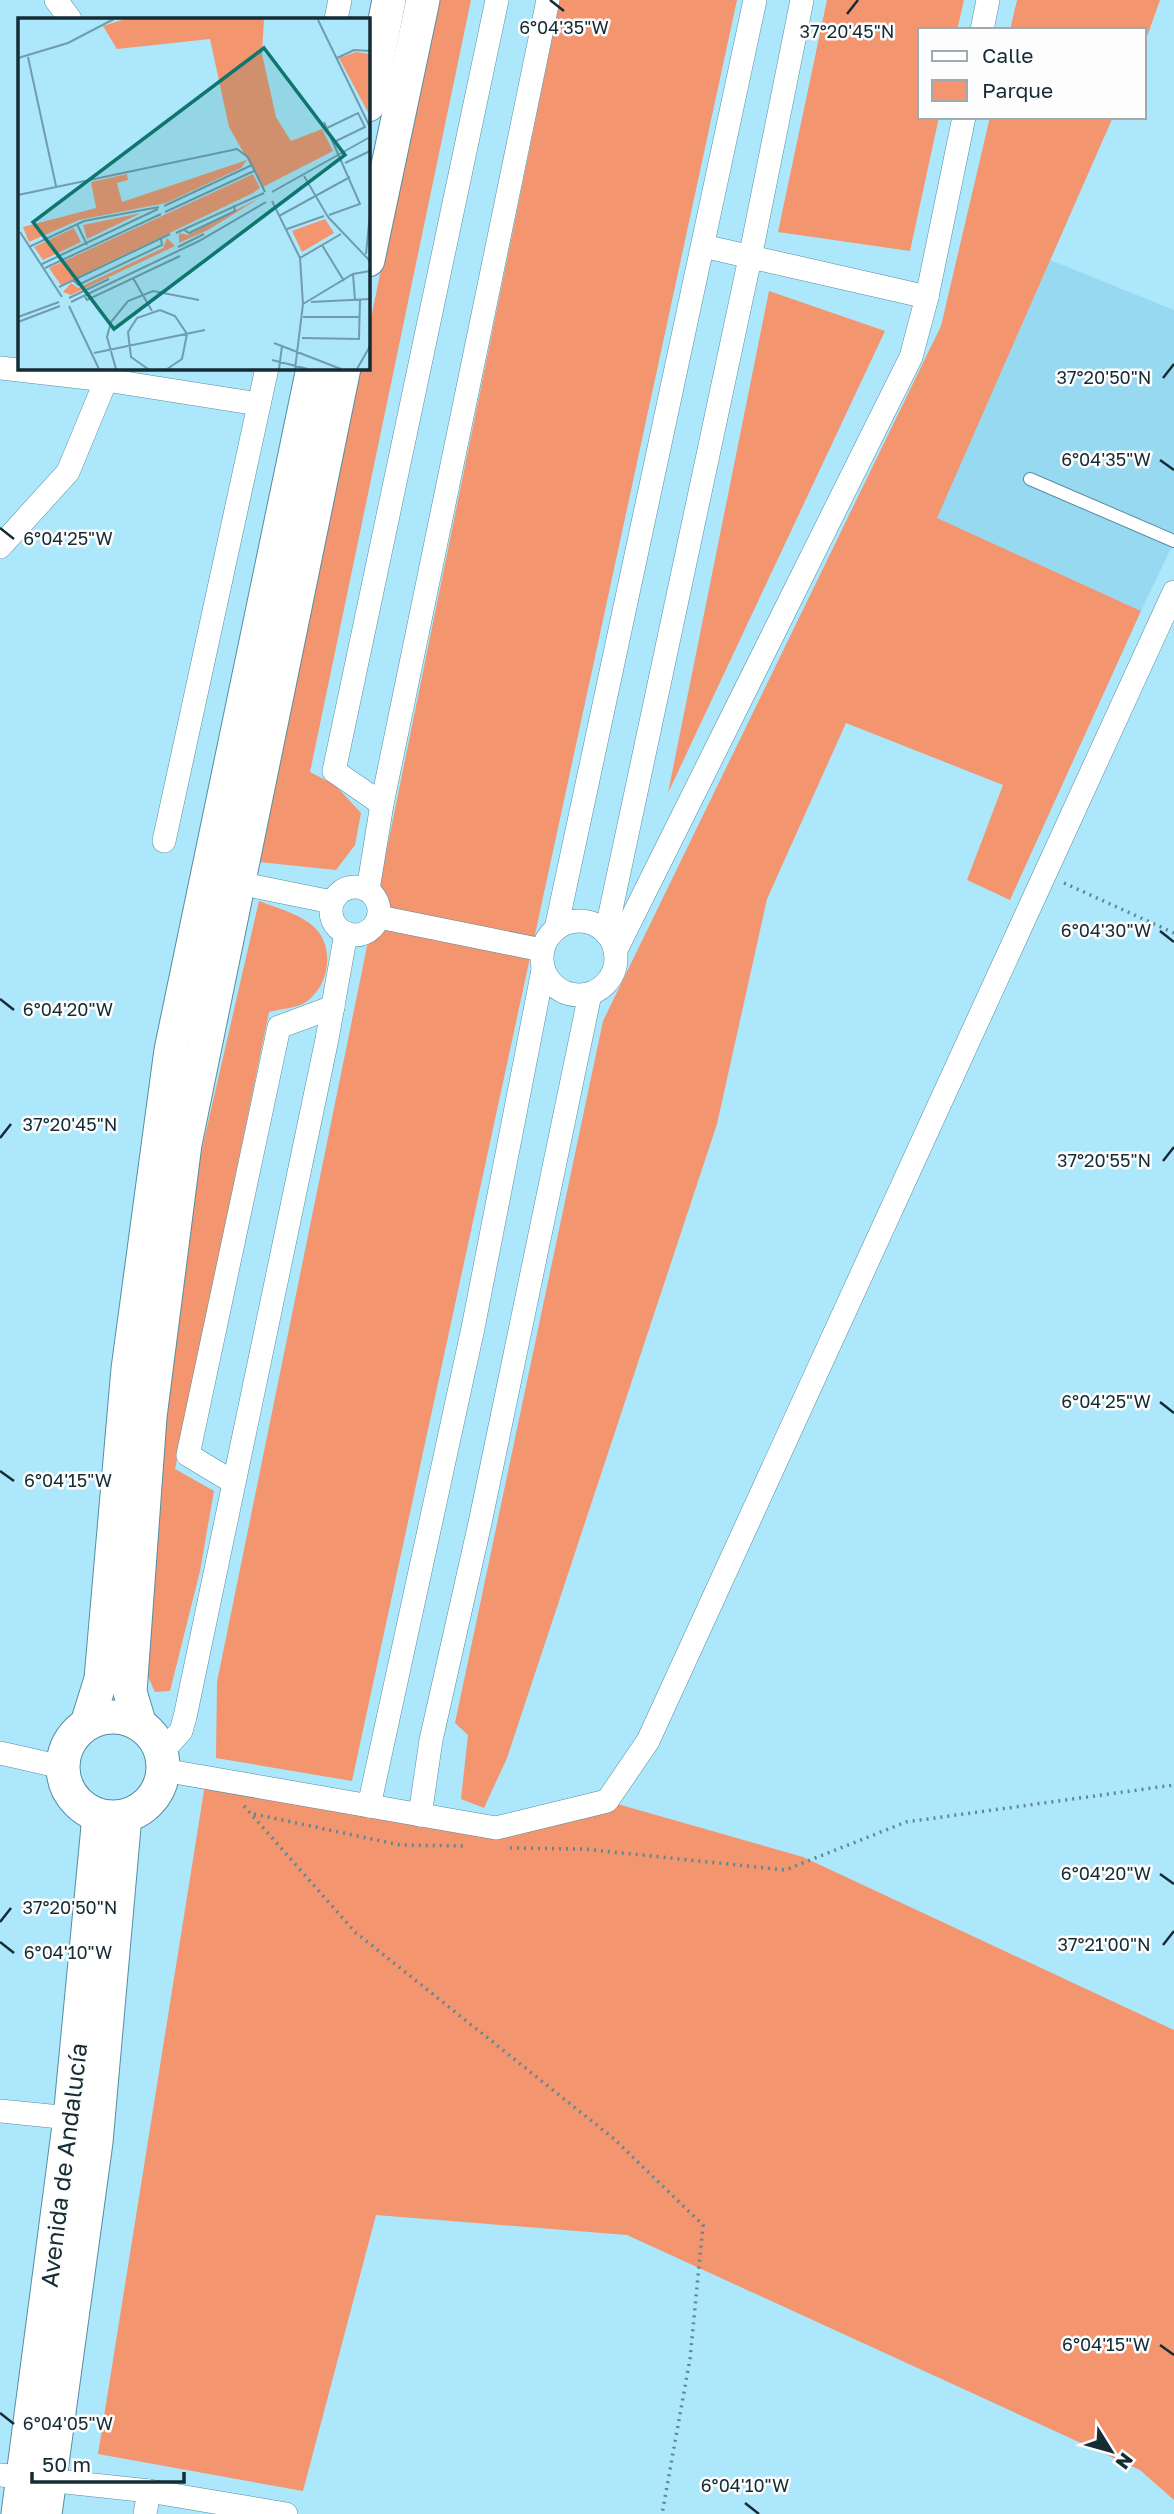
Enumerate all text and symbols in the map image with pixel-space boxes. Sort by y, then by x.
text: 6°04'35"W [519,16,609,38]
inset map [18,18,369,369]
text: 37°20'45"N [800,20,894,42]
legend [918,28,1146,119]
text: Calle [982,42,1034,68]
text: Parque [982,77,1053,103]
text: 37°20'50"N [1057,366,1151,388]
text: 6°04'35"W [1061,448,1151,470]
text: 6°04'25"W [23,527,113,549]
text: 6°04'30"W [1061,919,1151,941]
text: 6°04'20"W [23,998,113,1020]
text: 37°20'45"N [23,1113,117,1135]
text: 37°20'55"N [1057,1149,1151,1171]
text: 6°04'25"W [1061,1390,1151,1412]
text: 6°04'15"W [24,1469,112,1491]
text: 6°04'20"W [1061,1862,1151,1884]
text: 37°20'50"N [23,1896,117,1918]
text: 37°21'00"N [1057,1933,1151,1955]
text: 6°04'10"W [24,1941,112,1963]
street label: Avenida de Andalucía [34,2041,92,2289]
text: 6°04'15"W [1062,2333,1150,2355]
text: 6°04'05"W [23,2412,113,2434]
north arrow [1076,2416,1146,2486]
scale bar [32,2440,184,2484]
text: N [1111,2449,1139,2474]
text: 50 m [42,2451,91,2477]
text: 6°04'10"W [701,2474,789,2496]

